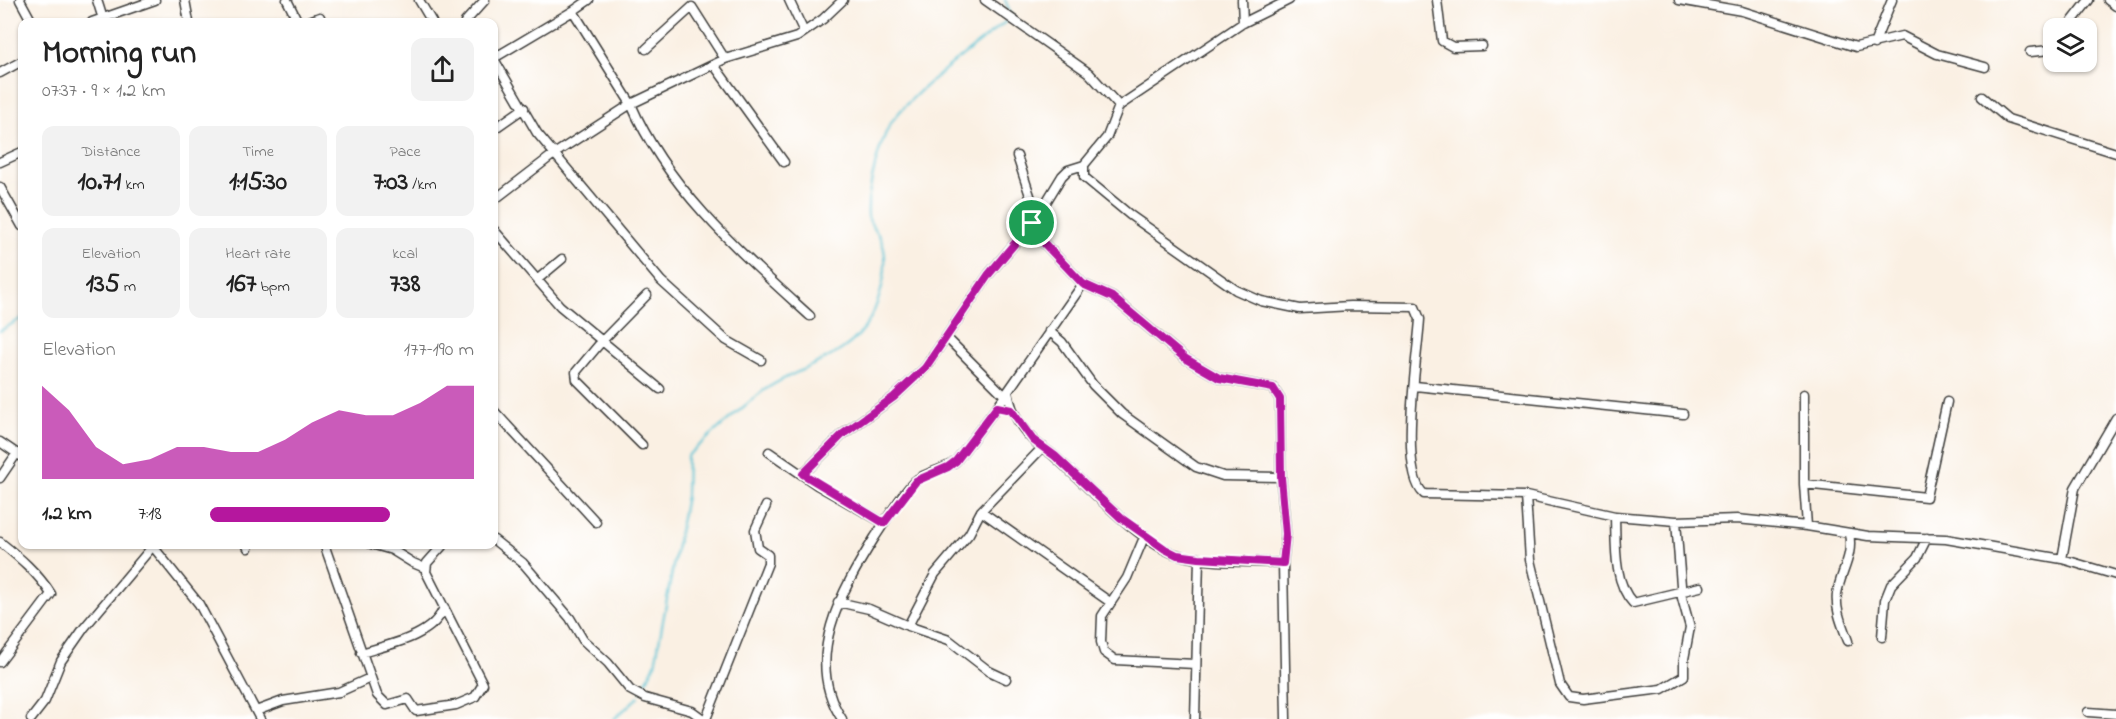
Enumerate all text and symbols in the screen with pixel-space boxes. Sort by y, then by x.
map controls [2043,18,2097,72]
button: layers [2043,18,2097,72]
text: Morning run [42,30,196,78]
button: share [411,38,474,101]
text: 07:37 · 9 × 1.2 km [42,77,166,106]
text: Distance [82,140,140,164]
text: Time [242,140,274,164]
text: Pace [389,140,421,164]
text: 10.71 [77,164,121,202]
text: 1:15:30 [229,164,287,202]
text: 7:03 [373,164,408,202]
text: km [121,173,145,197]
text: /km [408,173,437,197]
pin [1006,197,1057,248]
icon: arrive [1015,206,1048,239]
text: Elevation [82,242,140,266]
text: Heart rate [225,242,291,266]
text: kcal [392,242,418,266]
text: 135 [86,266,120,304]
text: 167 [226,266,256,304]
text: 738 [389,266,421,304]
text: m [120,275,136,299]
text: bpm [256,275,290,299]
text: Elevation [42,336,116,365]
text: 177–190 m [404,336,474,365]
text: 1.2 km [42,500,92,529]
text: 7:18 [138,500,162,529]

